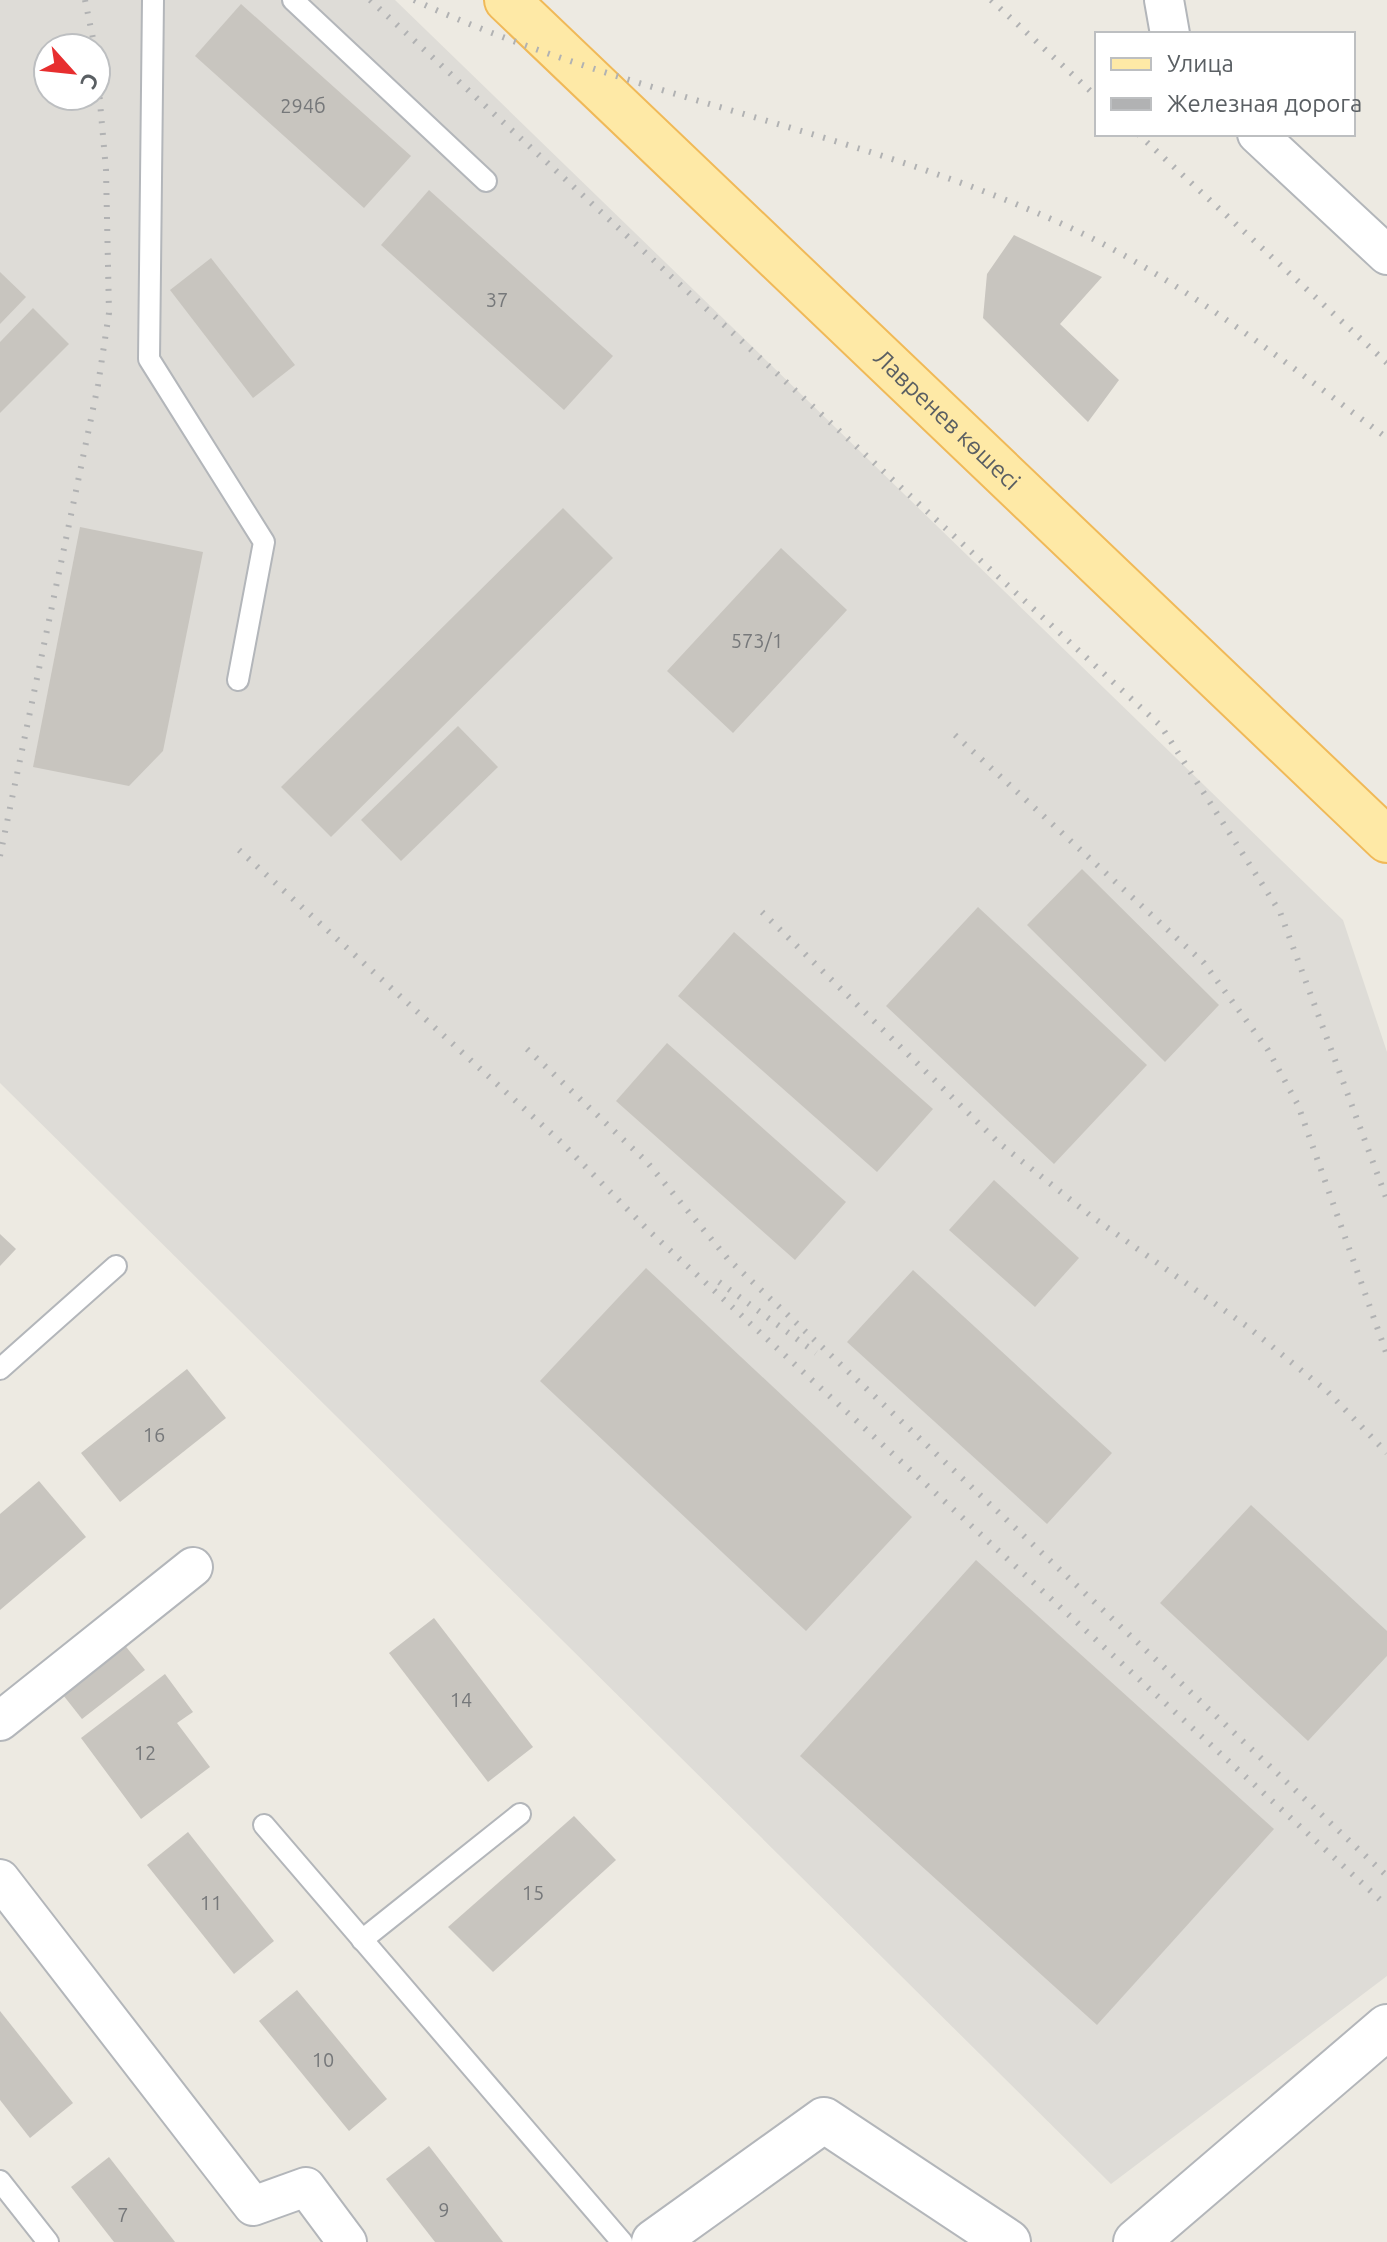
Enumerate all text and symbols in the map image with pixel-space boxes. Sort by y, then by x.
north arrow [32,32,112,112]
legend [1095,32,1355,136]
text: Улица [1167,50,1234,77]
text: С [76,69,105,93]
text: Железная дорога [1167,90,1362,117]
house number: 294б [280,94,326,117]
house number: 37 [486,288,508,311]
street label: Лавренев көшесі [869,344,1026,495]
house number: 573/1 [731,629,783,652]
house number: 16 [143,1423,165,1446]
house number: 14 [450,1688,472,1711]
house number: 12 [134,1741,156,1764]
house number: 15 [522,1881,544,1904]
house number: 11 [200,1891,222,1914]
house number: 10 [312,2048,334,2071]
house number: 9 [438,2198,450,2221]
house number: 7 [117,2203,129,2226]

